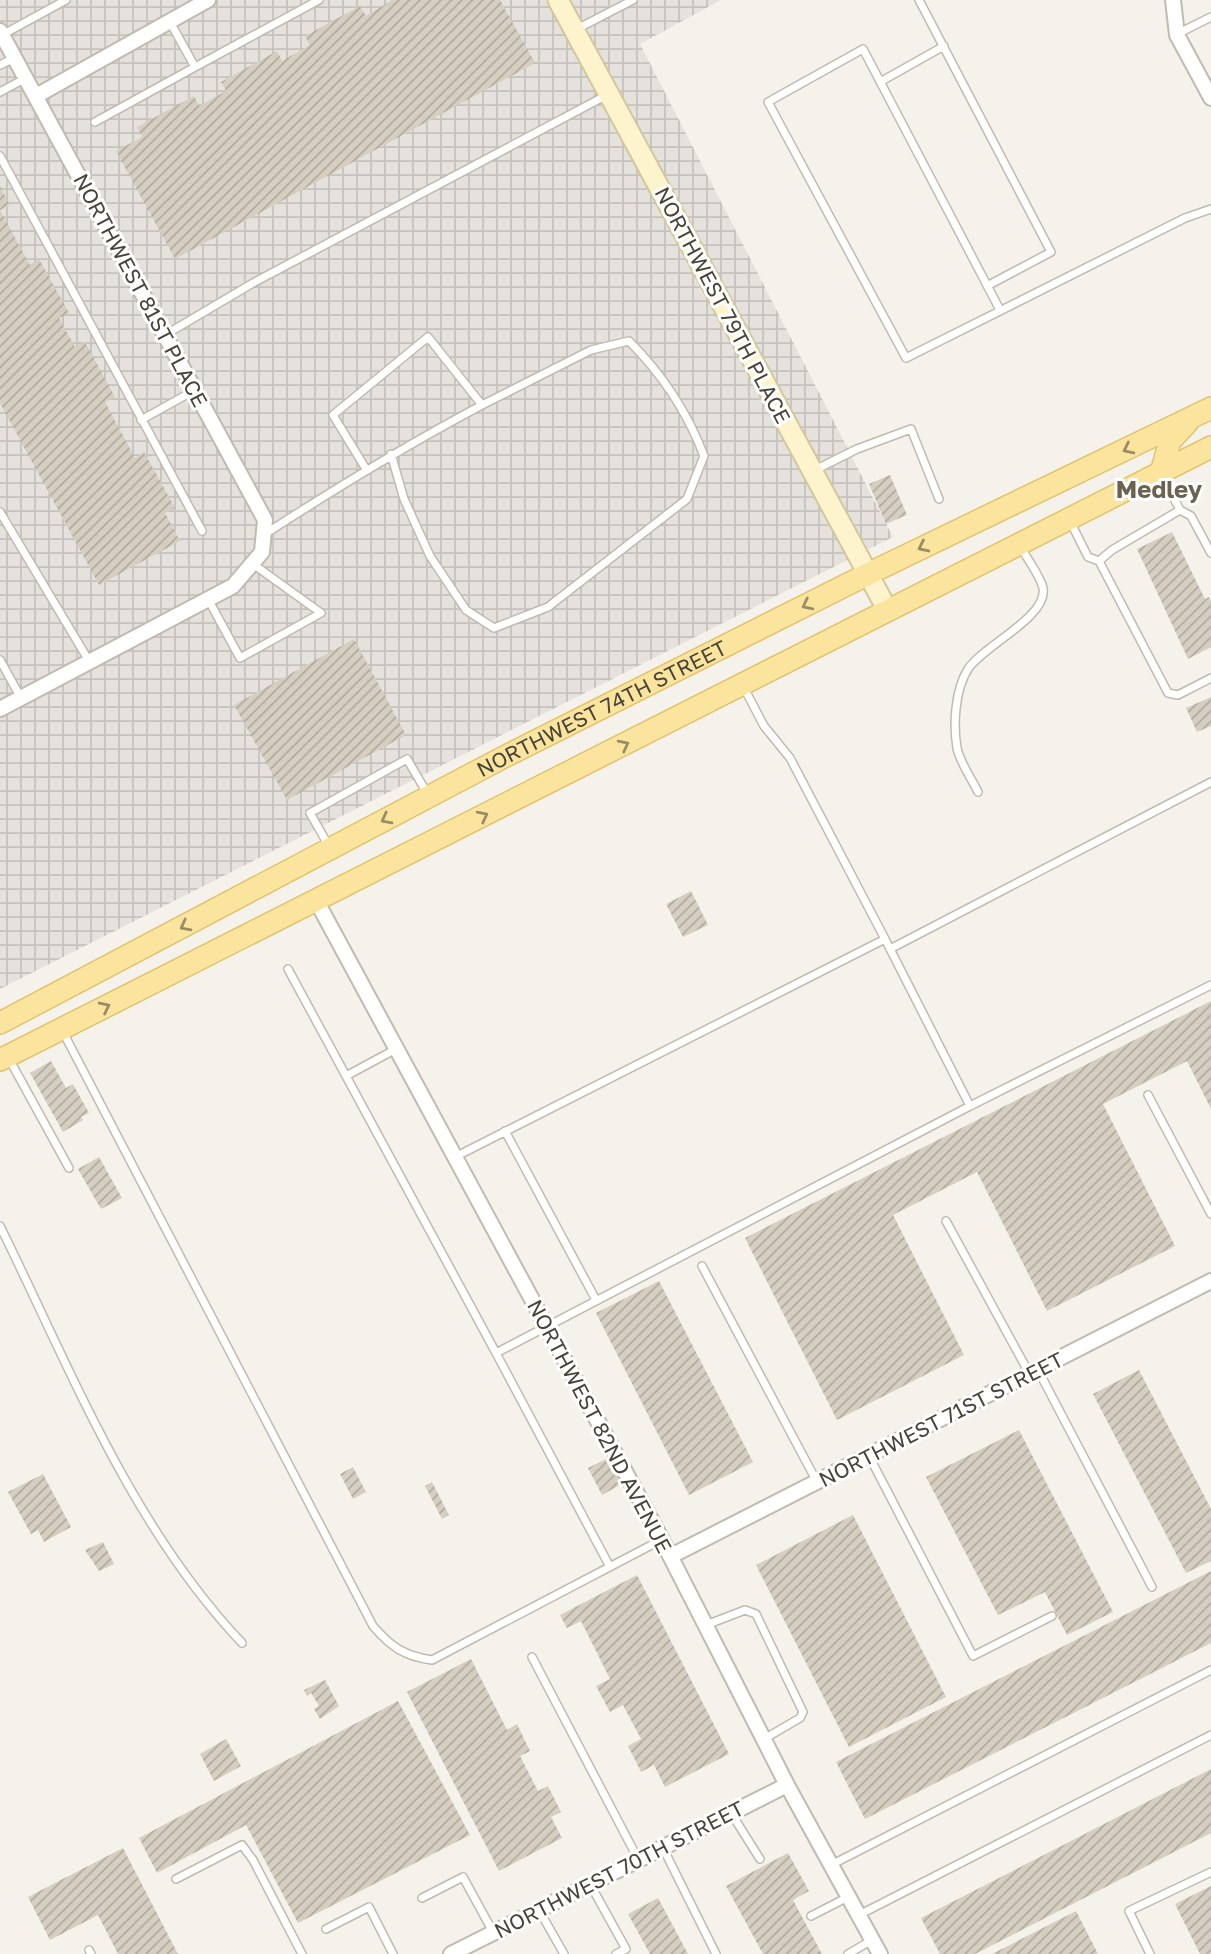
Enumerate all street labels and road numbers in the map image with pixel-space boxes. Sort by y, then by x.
street label: NORTHWEST 81ST PLACE [68,169,214,411]
street label: NORTHWEST 79TH PLACE [650,182,796,428]
street label: NORTHWEST 74TH STREET [472,634,731,782]
street label: NORTHWEST 82ND AVENUE [522,1295,678,1557]
street label: NORTHWEST 71ST STREET [814,1346,1068,1492]
street label: NORTHWEST 70TH STREET [490,1795,748,1943]

